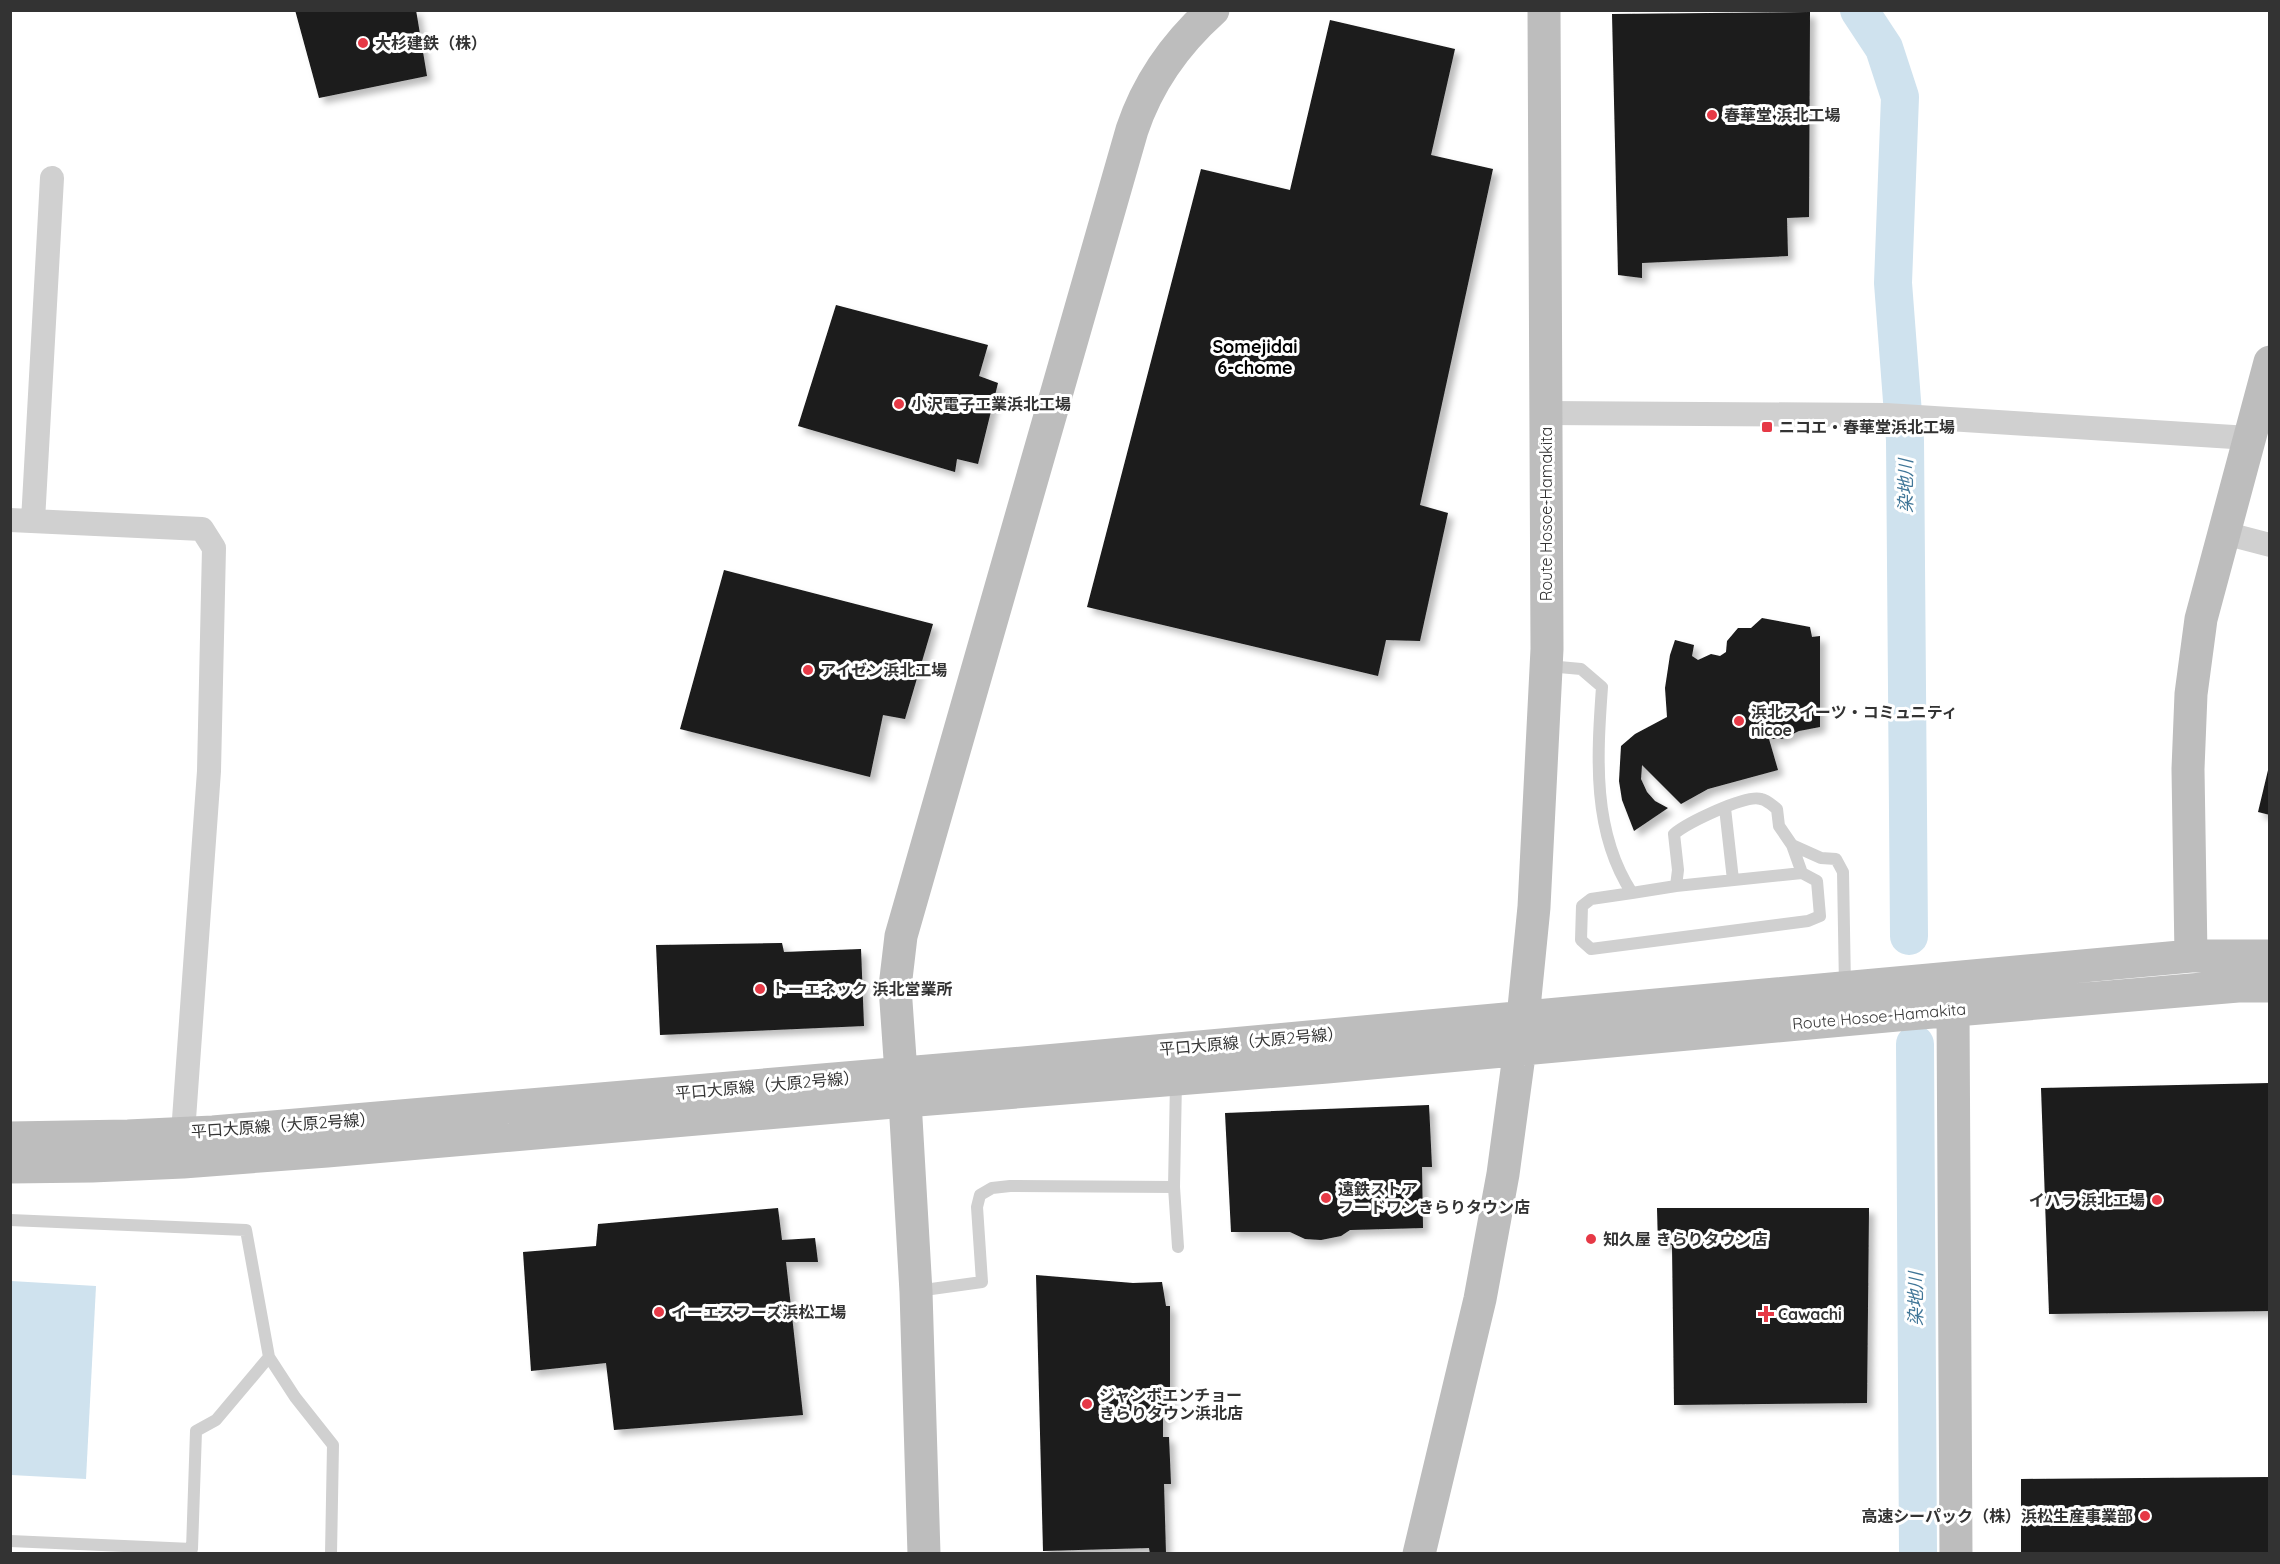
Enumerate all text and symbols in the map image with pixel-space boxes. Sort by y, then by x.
place label: 大杉建鉄（株） [375,33,487,53]
marker: 大杉建鉄（株） [356,36,370,50]
place label: 春華堂 浜北工場 [1724,105,1840,125]
marker: 春華堂 浜北工場 [1705,108,1719,122]
district label: Somejidai 6-chome [1212,335,1298,379]
place label: 小沢電子工業浜北工場 [911,394,1071,414]
marker: 小沢電子工業浜北工場 [892,397,906,411]
place label: ニコエ・春華堂浜北工場 [1779,417,1955,437]
marker: ニコエ・春華堂浜北工場 [1760,420,1774,434]
street label: Route Hosoe-Hamakita [1536,427,1556,601]
water label: 染地川 [1894,457,1917,513]
place label: アイゼン浜北工場 [820,660,947,680]
marker: アイゼン浜北工場 [801,663,815,677]
place label: 浜北スイーツ・コミュニティ nicoe [1751,702,1958,740]
marker: 浜北スイーツ・コミュニティ nicoe [1732,714,1746,728]
place label: トーエネック 浜北営業所 [772,979,952,999]
marker: トーエネック 浜北営業所 [753,982,767,996]
street label: Route Hosoe-Hamakita [1791,998,1967,1034]
street label: 平口大原線（大原2号線） [1158,1023,1344,1059]
street label: 平口大原線（大原2号線） [674,1067,860,1103]
street label: 平口大原線（大原2号線） [190,1109,376,1141]
place label: 遠鉄ストア フードワンきらりタウン店 [1338,1179,1530,1217]
place label: イハラ 浜北工場 [2029,1190,2145,1210]
marker: 遠鉄ストア フードワンきらりタウン店 [1319,1191,1333,1205]
marker: イハラ 浜北工場 [2150,1193,2164,1207]
place label: 知久屋 きらりタウン店 [1603,1229,1767,1249]
marker: 知久屋 きらりタウン店 [1584,1232,1598,1246]
water label: 染地川 [1904,1270,1927,1326]
place label: イーエスフーズ浜松工場 [671,1302,846,1322]
place label: Cawachi [1778,1304,1842,1324]
marker: イーエスフーズ浜松工場 [652,1305,666,1319]
marker: Cawachi [1759,1307,1773,1321]
place label: ジャンボエンチョー きらりタウン浜北店 [1099,1385,1243,1423]
marker: ジャンボエンチョー きらりタウン浜北店 [1080,1397,1094,1411]
place label: 高速シーパック（株）浜松生産事業部 [1861,1506,2133,1526]
marker: 高速シーパック（株）浜松生産事業部 [2138,1509,2152,1523]

